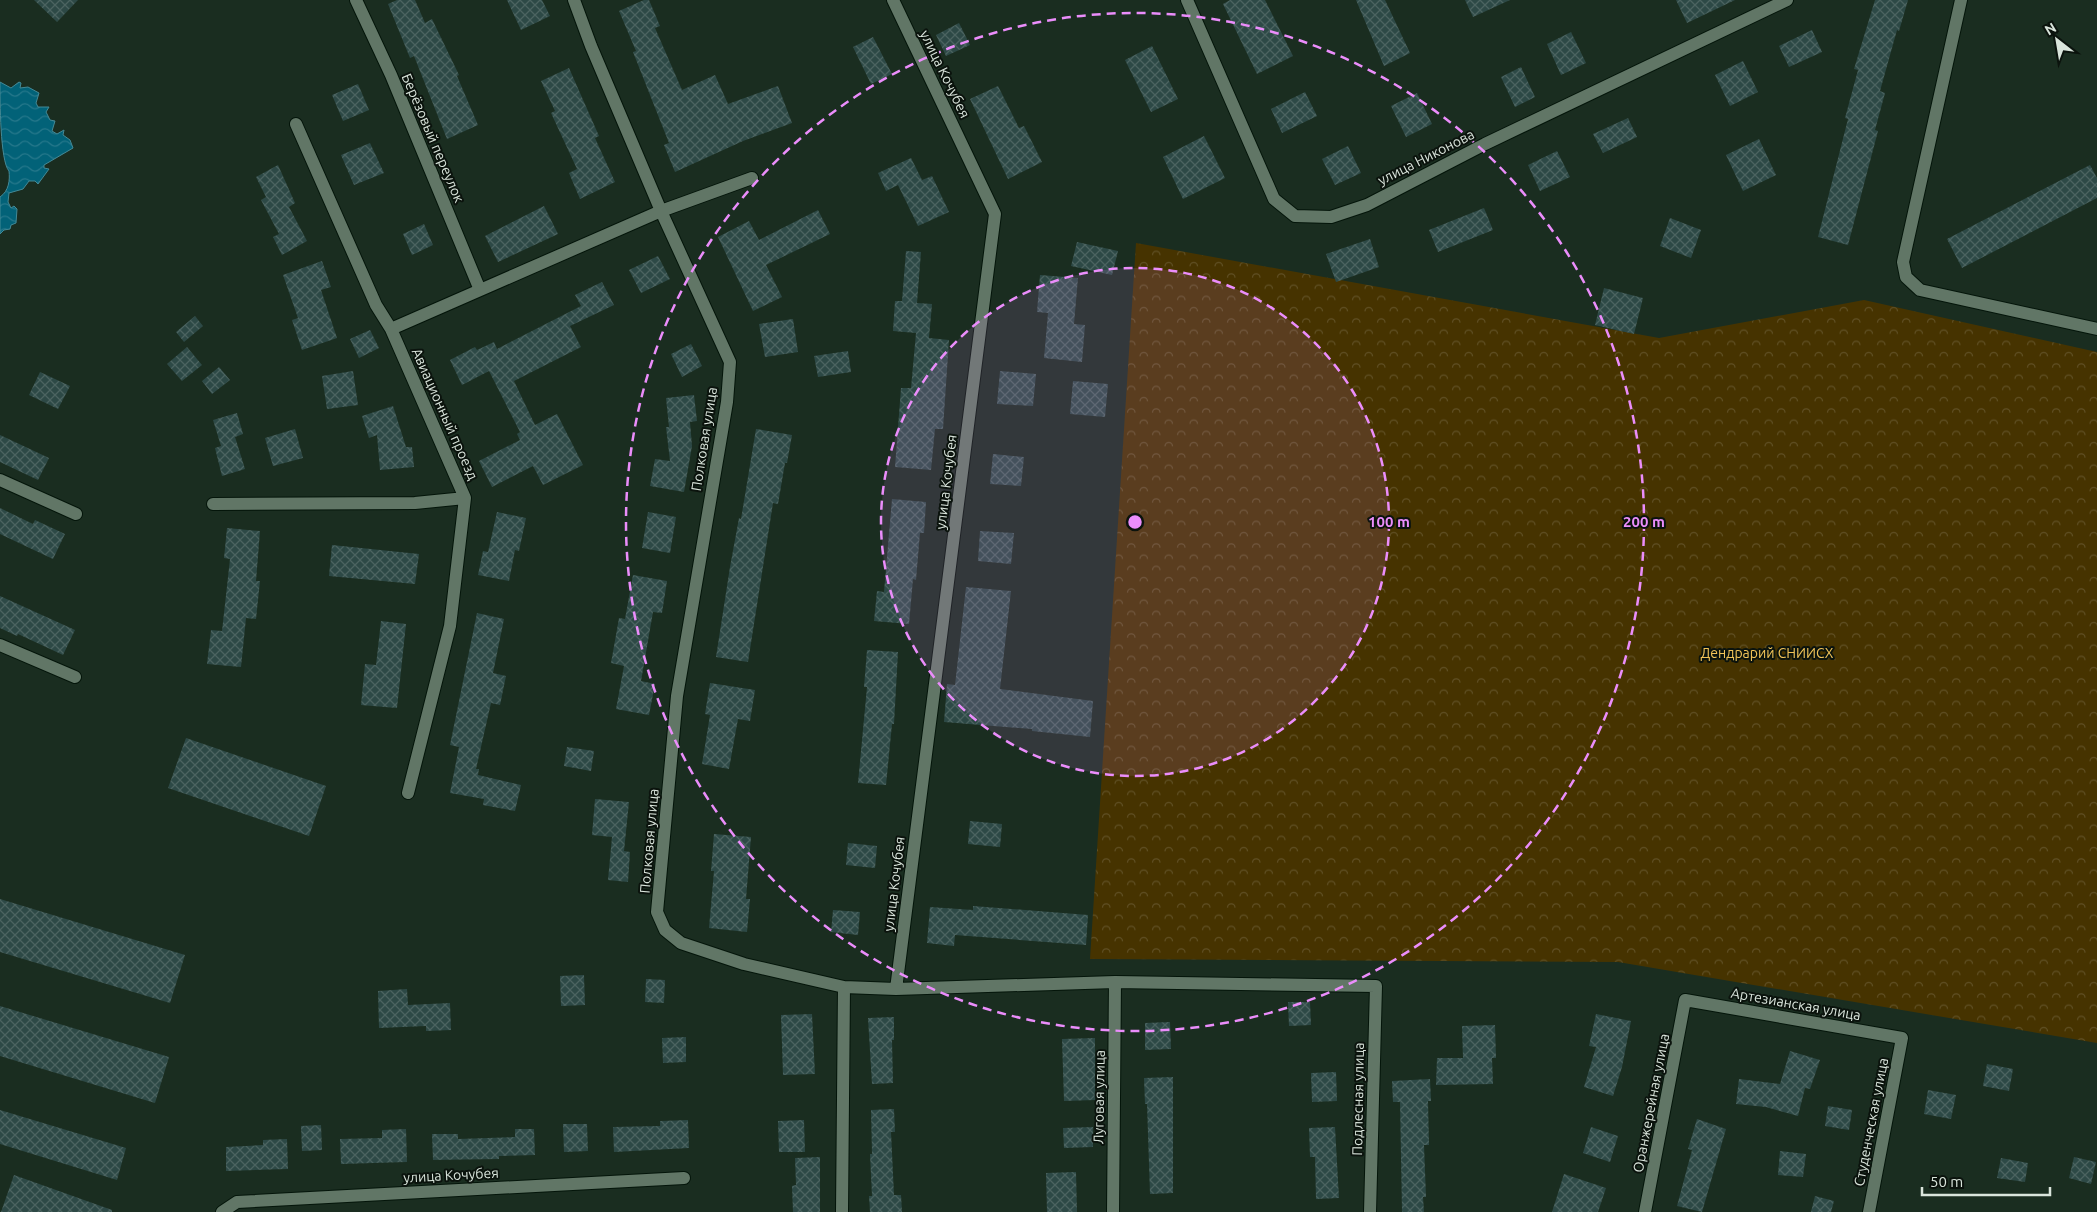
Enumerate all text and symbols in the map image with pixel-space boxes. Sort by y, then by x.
north arrow [2032,15,2082,65]
text: N [2042,19,2059,38]
street label: улица Кочубея [917,28,973,120]
street label: Берёзовый переулок [399,71,467,205]
street label: улица Никонова [1375,126,1477,188]
street label: Авиационный проезд [409,346,481,482]
street label: Полковая улица [688,386,720,492]
street label: улица Кочубея [932,434,960,530]
centre of rings [1126,513,1144,531]
text: 100 m [1368,513,1410,530]
text: 200 m [1623,513,1665,530]
park label: Дендрарий СНИИСХ [1701,645,1834,661]
street label: Полковая улица [636,788,662,894]
street label: улица Кочубея [880,836,908,932]
street label: Артезианская улица [1730,985,1862,1023]
street label: Оранжерейная улица [1630,1032,1672,1174]
street label: Подлесная улица [1349,1042,1367,1156]
street label: Луговая улица [1090,1050,1108,1144]
street label: Студенческая улица [1851,1056,1891,1188]
scale bar [1922,1164,2050,1196]
street label: улица Кочубея [403,1165,499,1185]
text: 50 m [1930,1173,1963,1190]

